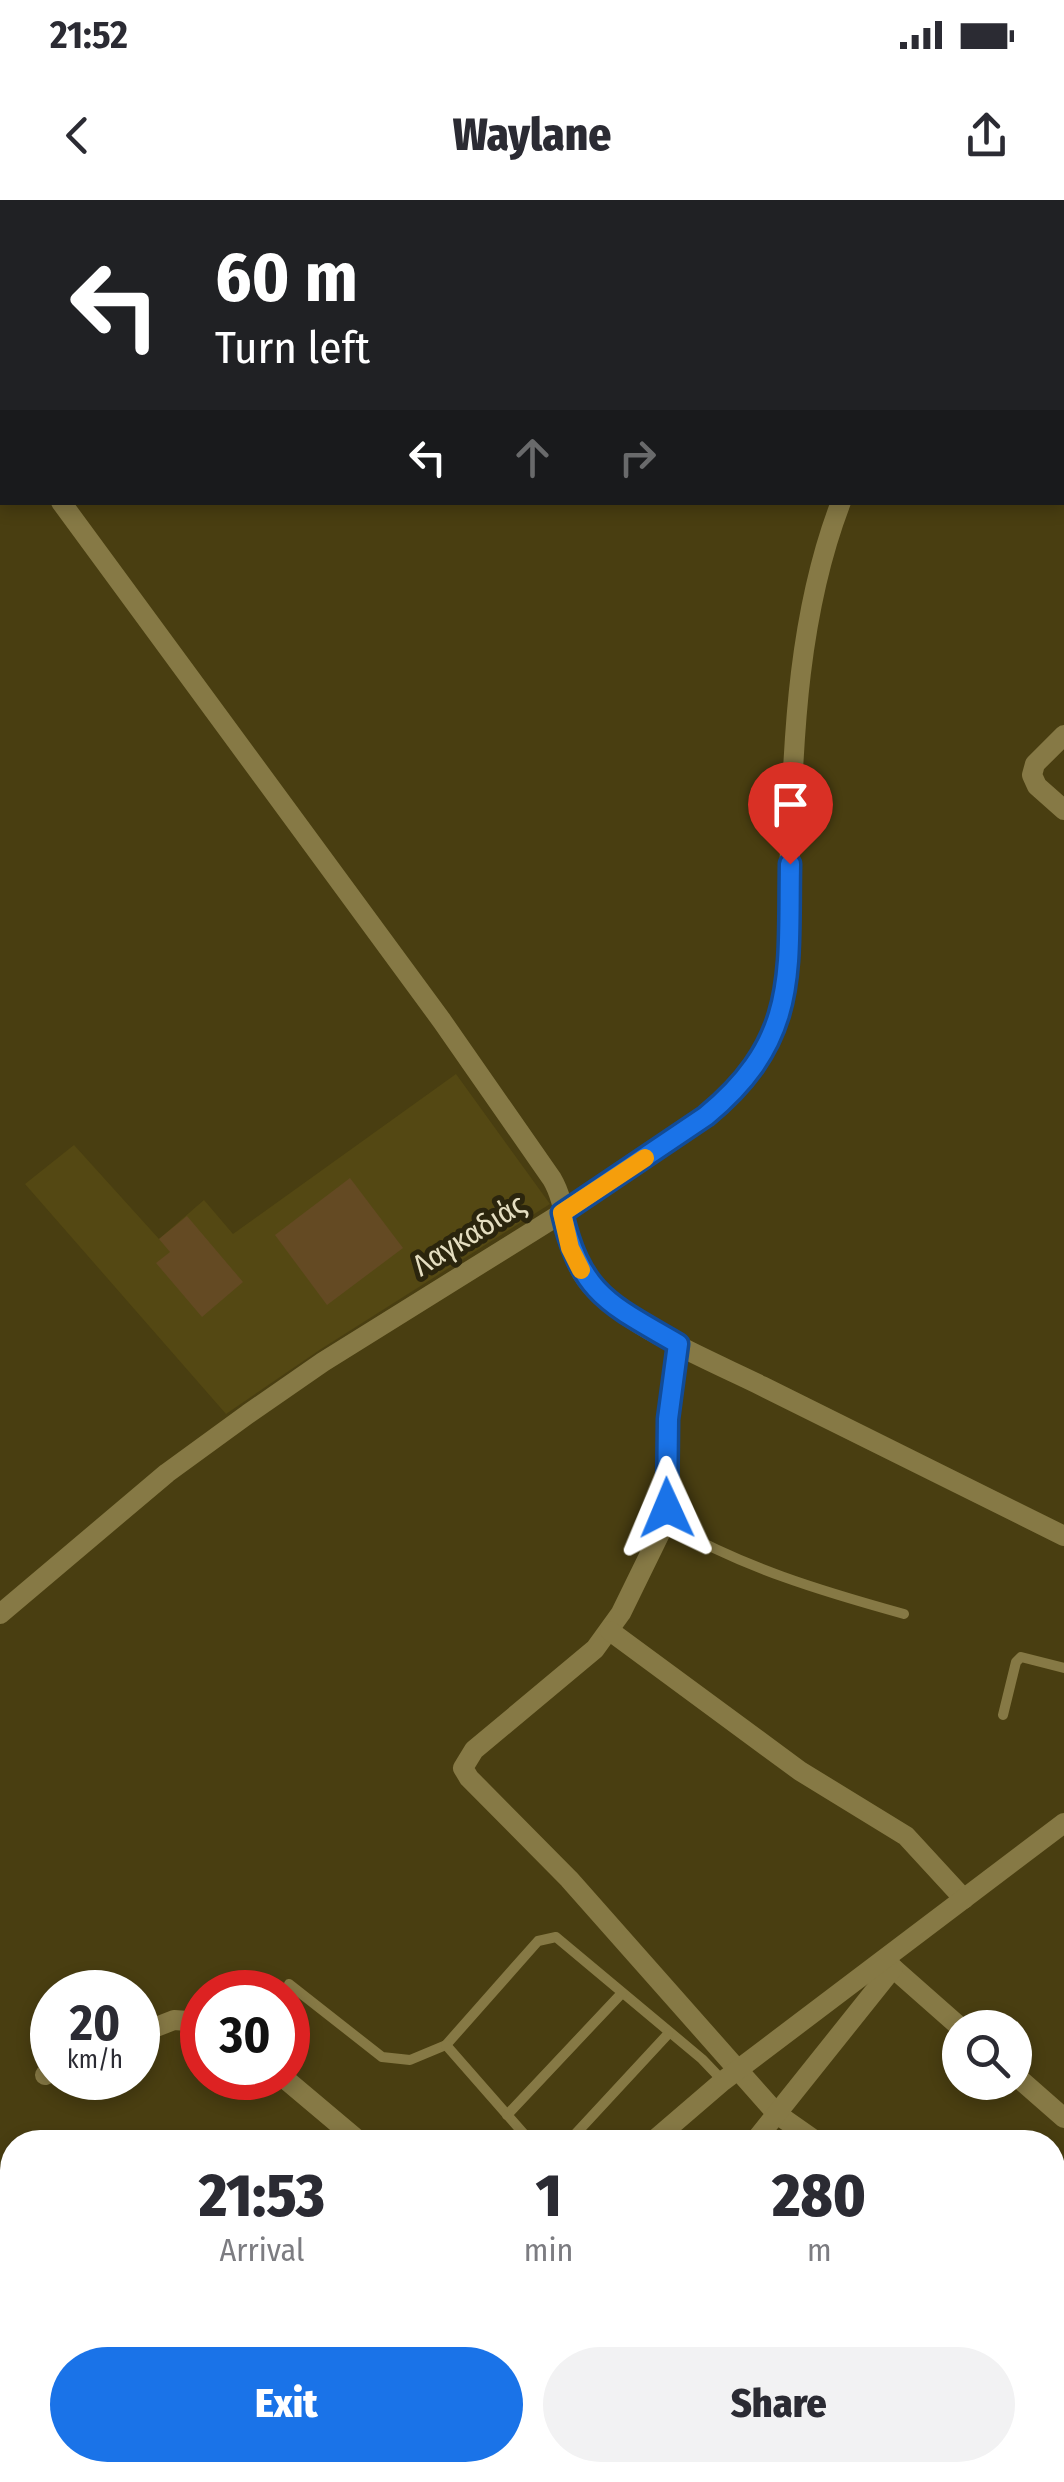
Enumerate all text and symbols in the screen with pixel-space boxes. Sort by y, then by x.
text: 21:52 [50,12,128,58]
icon: back [50,108,105,163]
text: Waylane [453,108,611,162]
icon: share [959,108,1014,163]
text: 60 m [215,236,358,320]
icon: left [50,240,180,370]
text: Turn left [215,321,370,375]
icon: left [400,430,455,485]
icon: ahead [505,430,560,485]
icon: right [610,430,665,485]
pin [748,762,833,865]
icon: arrive [763,777,818,832]
street label: Λαγκαδιάς [406,1186,532,1284]
position arrow [615,1456,719,1560]
speed limit sign: 30 [180,1970,310,2100]
text: 20 [70,1993,120,2053]
map controls [942,2010,1032,2100]
button: search [942,2010,1032,2100]
text: km/h [67,2045,123,2075]
text: 21:53 [199,2160,325,2232]
text: 1 [536,2160,562,2232]
text: 280 [772,2160,866,2232]
text: Arrival [220,2231,304,2269]
text: min [524,2231,573,2269]
text: m [807,2231,832,2269]
button: Exit [50,2347,523,2462]
button: Share [543,2347,1015,2462]

